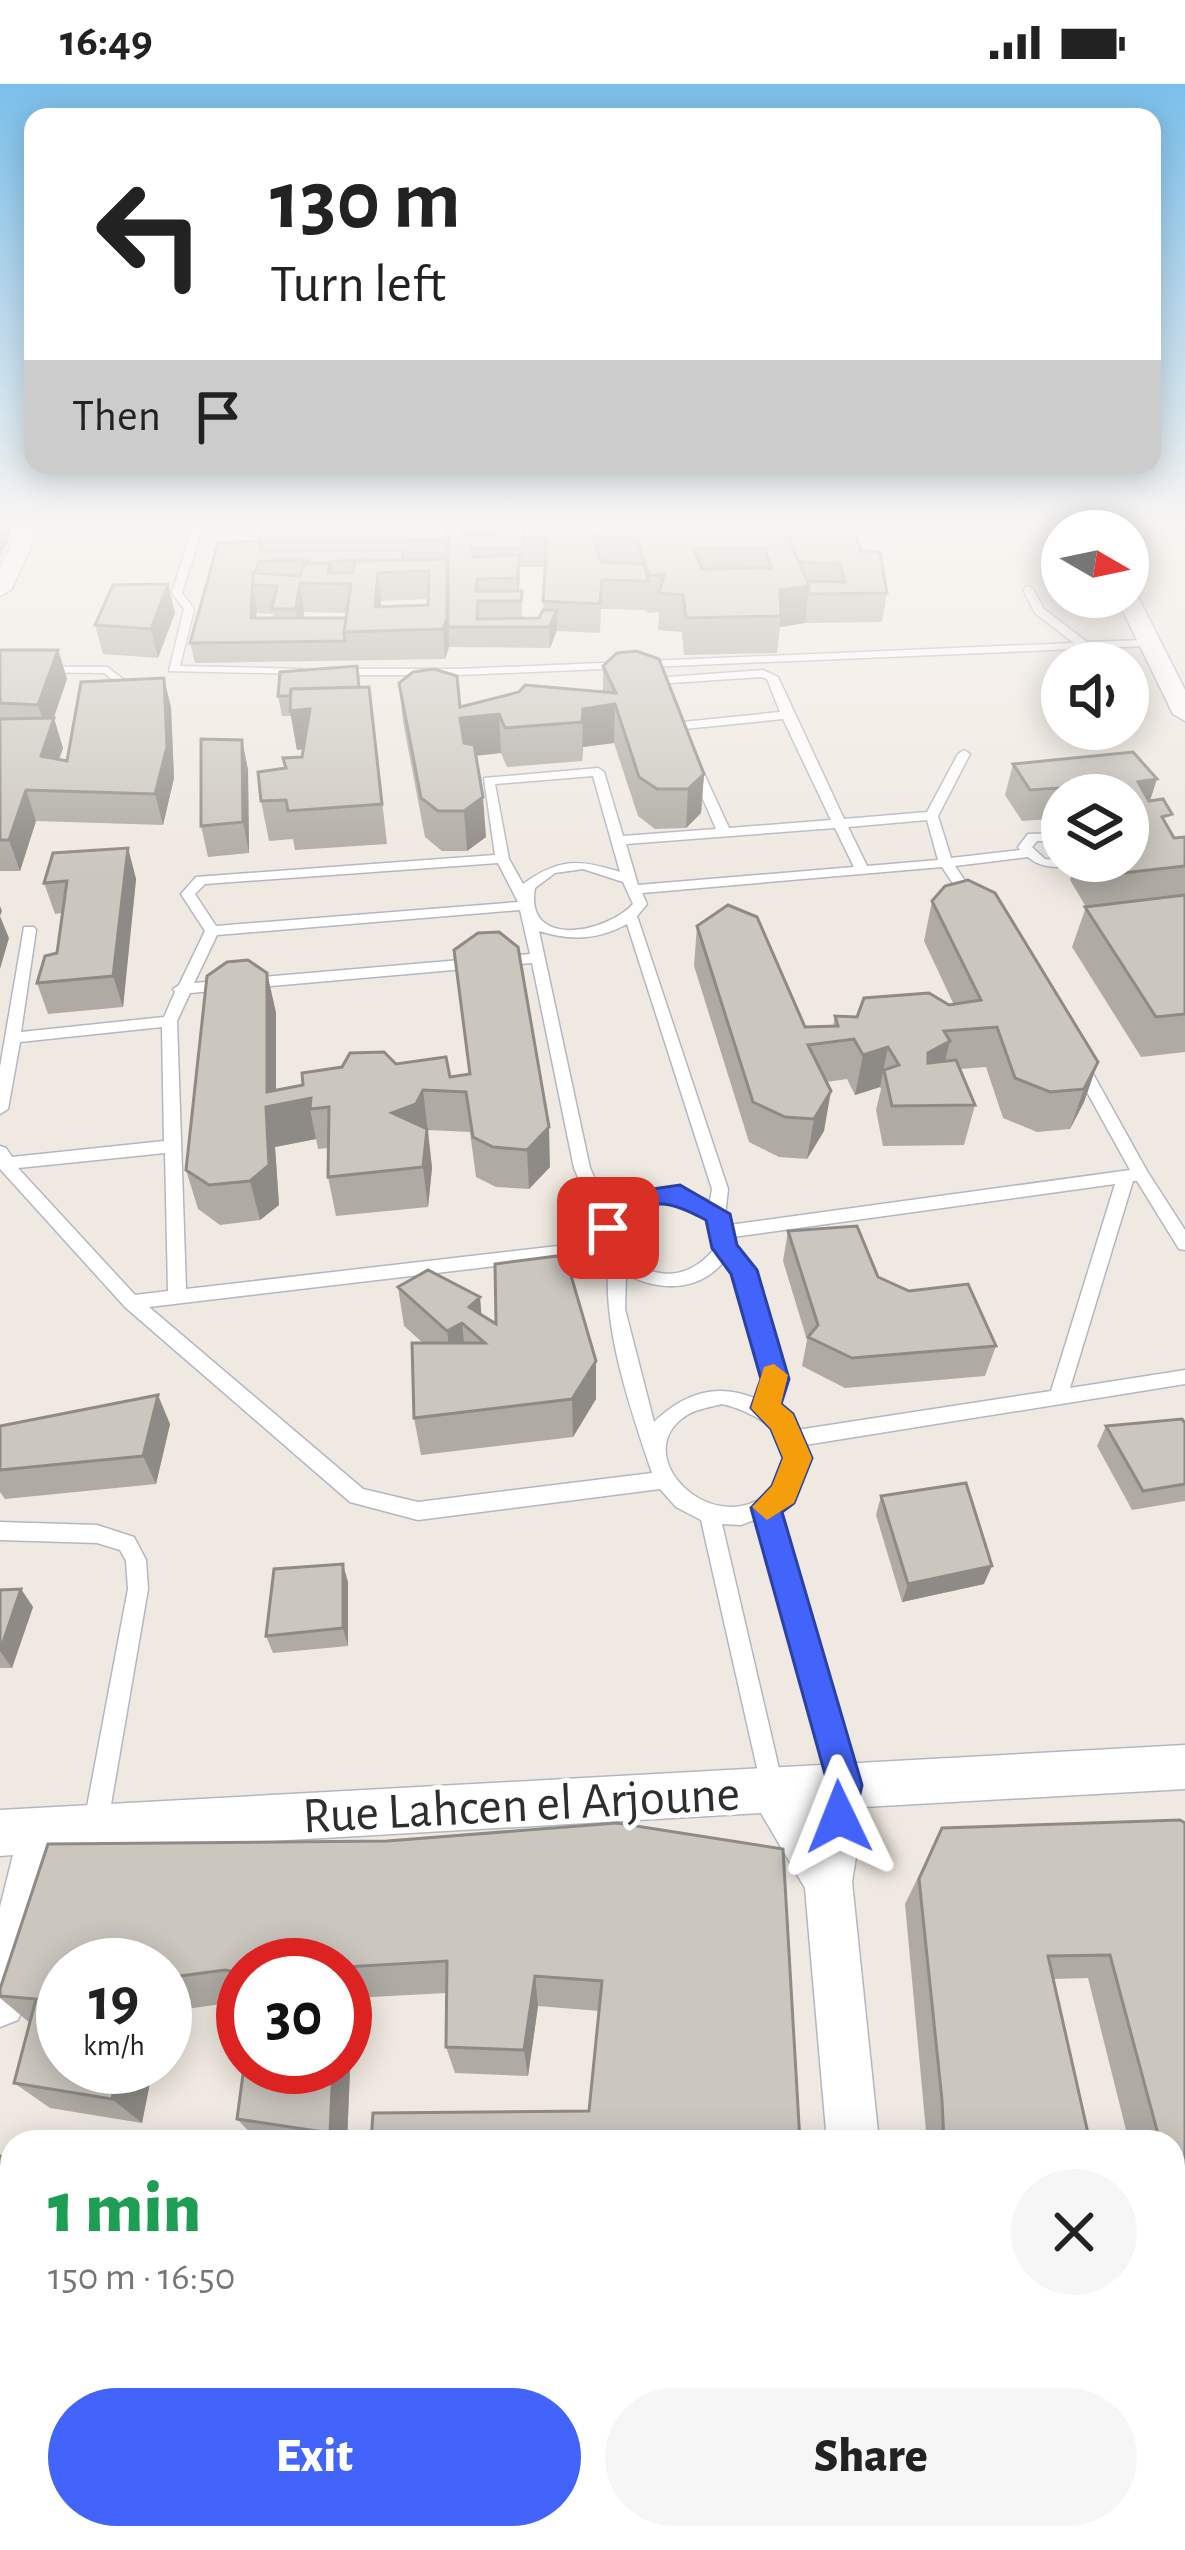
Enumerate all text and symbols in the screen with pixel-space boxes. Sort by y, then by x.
text: 16:49 [60,19,153,64]
icon: left [72,156,228,312]
text: 130 m [270,160,461,244]
text: Turn left [270,258,446,312]
icon: arrive [185,384,251,450]
text: Then [72,394,161,439]
north arrow [1041,510,1149,618]
map controls [1041,510,1149,882]
button: sound [1041,642,1149,750]
button: layers [1041,774,1149,882]
pin [557,1177,659,1279]
icon: arrive [575,1195,641,1261]
position arrow [776,1754,902,1880]
street label: Rue Lahcen el Arjoune [301,1769,741,1842]
speed limit sign: 30 [216,1938,372,2094]
text: 19 [89,1971,139,2031]
text: km/h [83,2031,145,2061]
button: close [1011,2169,1137,2295]
text: 1 min [48,2173,201,2245]
text: 150 m · 16:50 [48,2258,235,2297]
button: Exit [48,2388,581,2526]
button: Share [605,2388,1137,2526]

